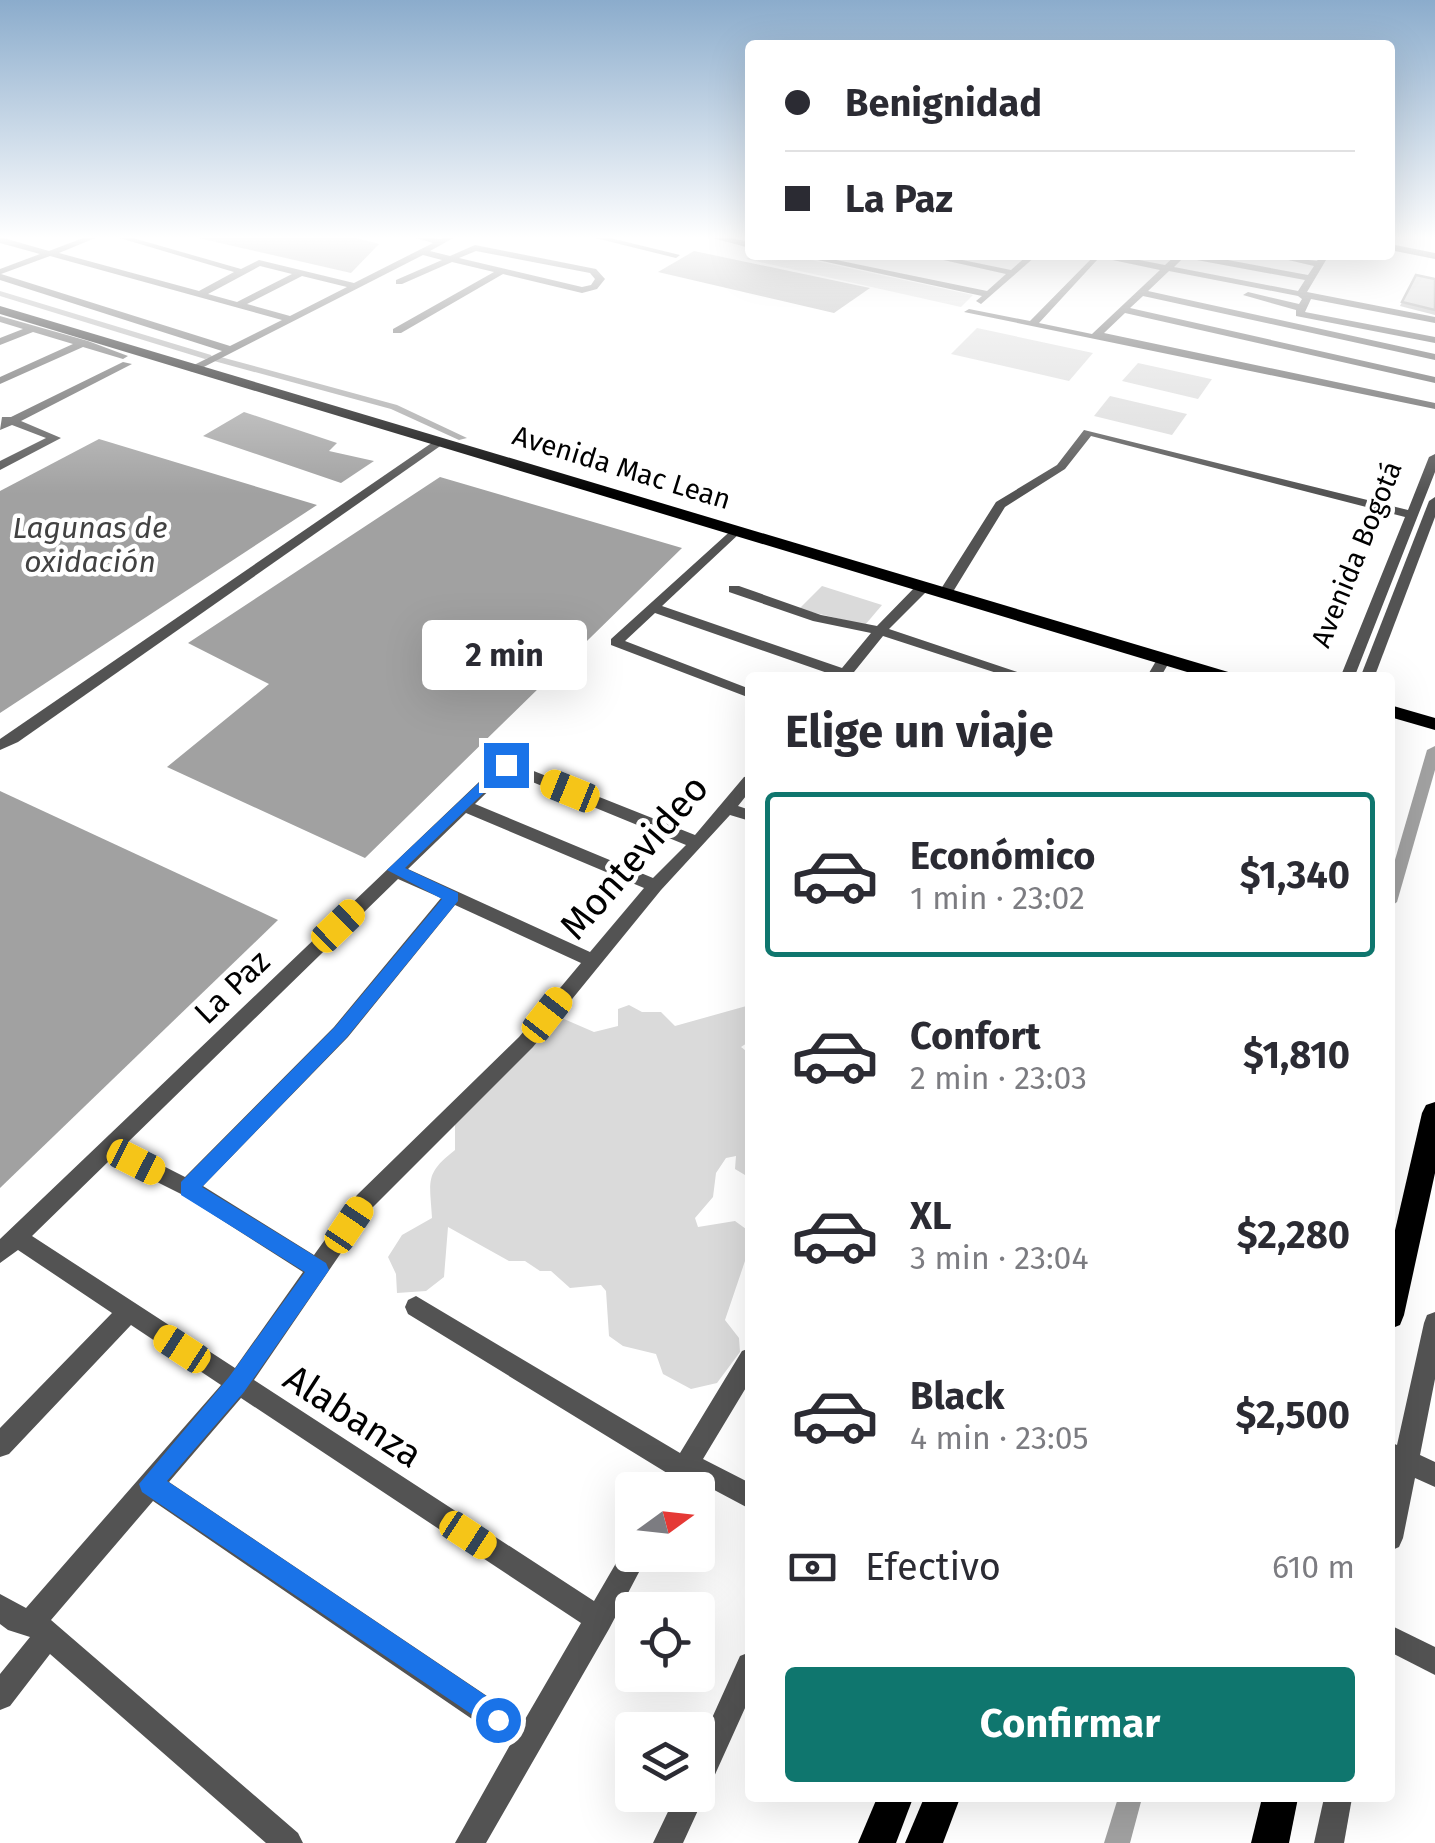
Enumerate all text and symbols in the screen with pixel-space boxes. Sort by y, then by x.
text: Benignidad [845,80,1042,126]
text: La Paz [845,176,953,222]
street label: Avenida Mac Lean [509,419,735,516]
street label: Avenida Bogotá [1304,456,1409,652]
water label: Lagunas de oxidación [13,510,167,580]
callout: 2 min [424,620,588,690]
text: 2 min [465,636,544,674]
text: Elige un viaje [785,705,1053,759]
route end [484,743,529,788]
street label: Montevideo [550,765,718,949]
car [537,766,603,816]
icon: car [790,830,880,920]
text: Económico [910,833,1095,879]
text: $1,340 [1240,852,1350,898]
text: 1 min · 23:02 [910,879,1085,917]
car [306,894,370,958]
street label: La Paz [187,942,277,1032]
car [517,982,577,1048]
icon: car [790,1010,880,1100]
text: Confort [910,1013,1040,1059]
text: $1,810 [1243,1032,1350,1078]
text: 2 min · 23:03 [910,1059,1087,1097]
car [102,1135,170,1189]
icon: car [790,1190,880,1280]
car [320,1192,378,1258]
text: XL [910,1193,952,1239]
text: $2,280 [1237,1212,1350,1258]
text: 3 min · 23:04 [910,1239,1089,1277]
car [149,1320,215,1378]
street label: Alabanza [275,1354,431,1478]
icon: car [790,1370,880,1460]
text: Black [910,1373,1005,1419]
text: $2,500 [1236,1392,1350,1438]
text: 4 min · 23:05 [910,1419,1089,1457]
north arrow [615,1472,715,1572]
map controls [615,1472,715,1812]
car [435,1506,501,1564]
icon: cash [785,1540,840,1595]
text: Efectivo [865,1544,1001,1590]
text: 610 m [1272,1548,1355,1586]
button: locate [615,1592,715,1692]
button: Confirmar [785,1667,1355,1782]
route start [476,1698,521,1743]
button: layers [615,1712,715,1812]

